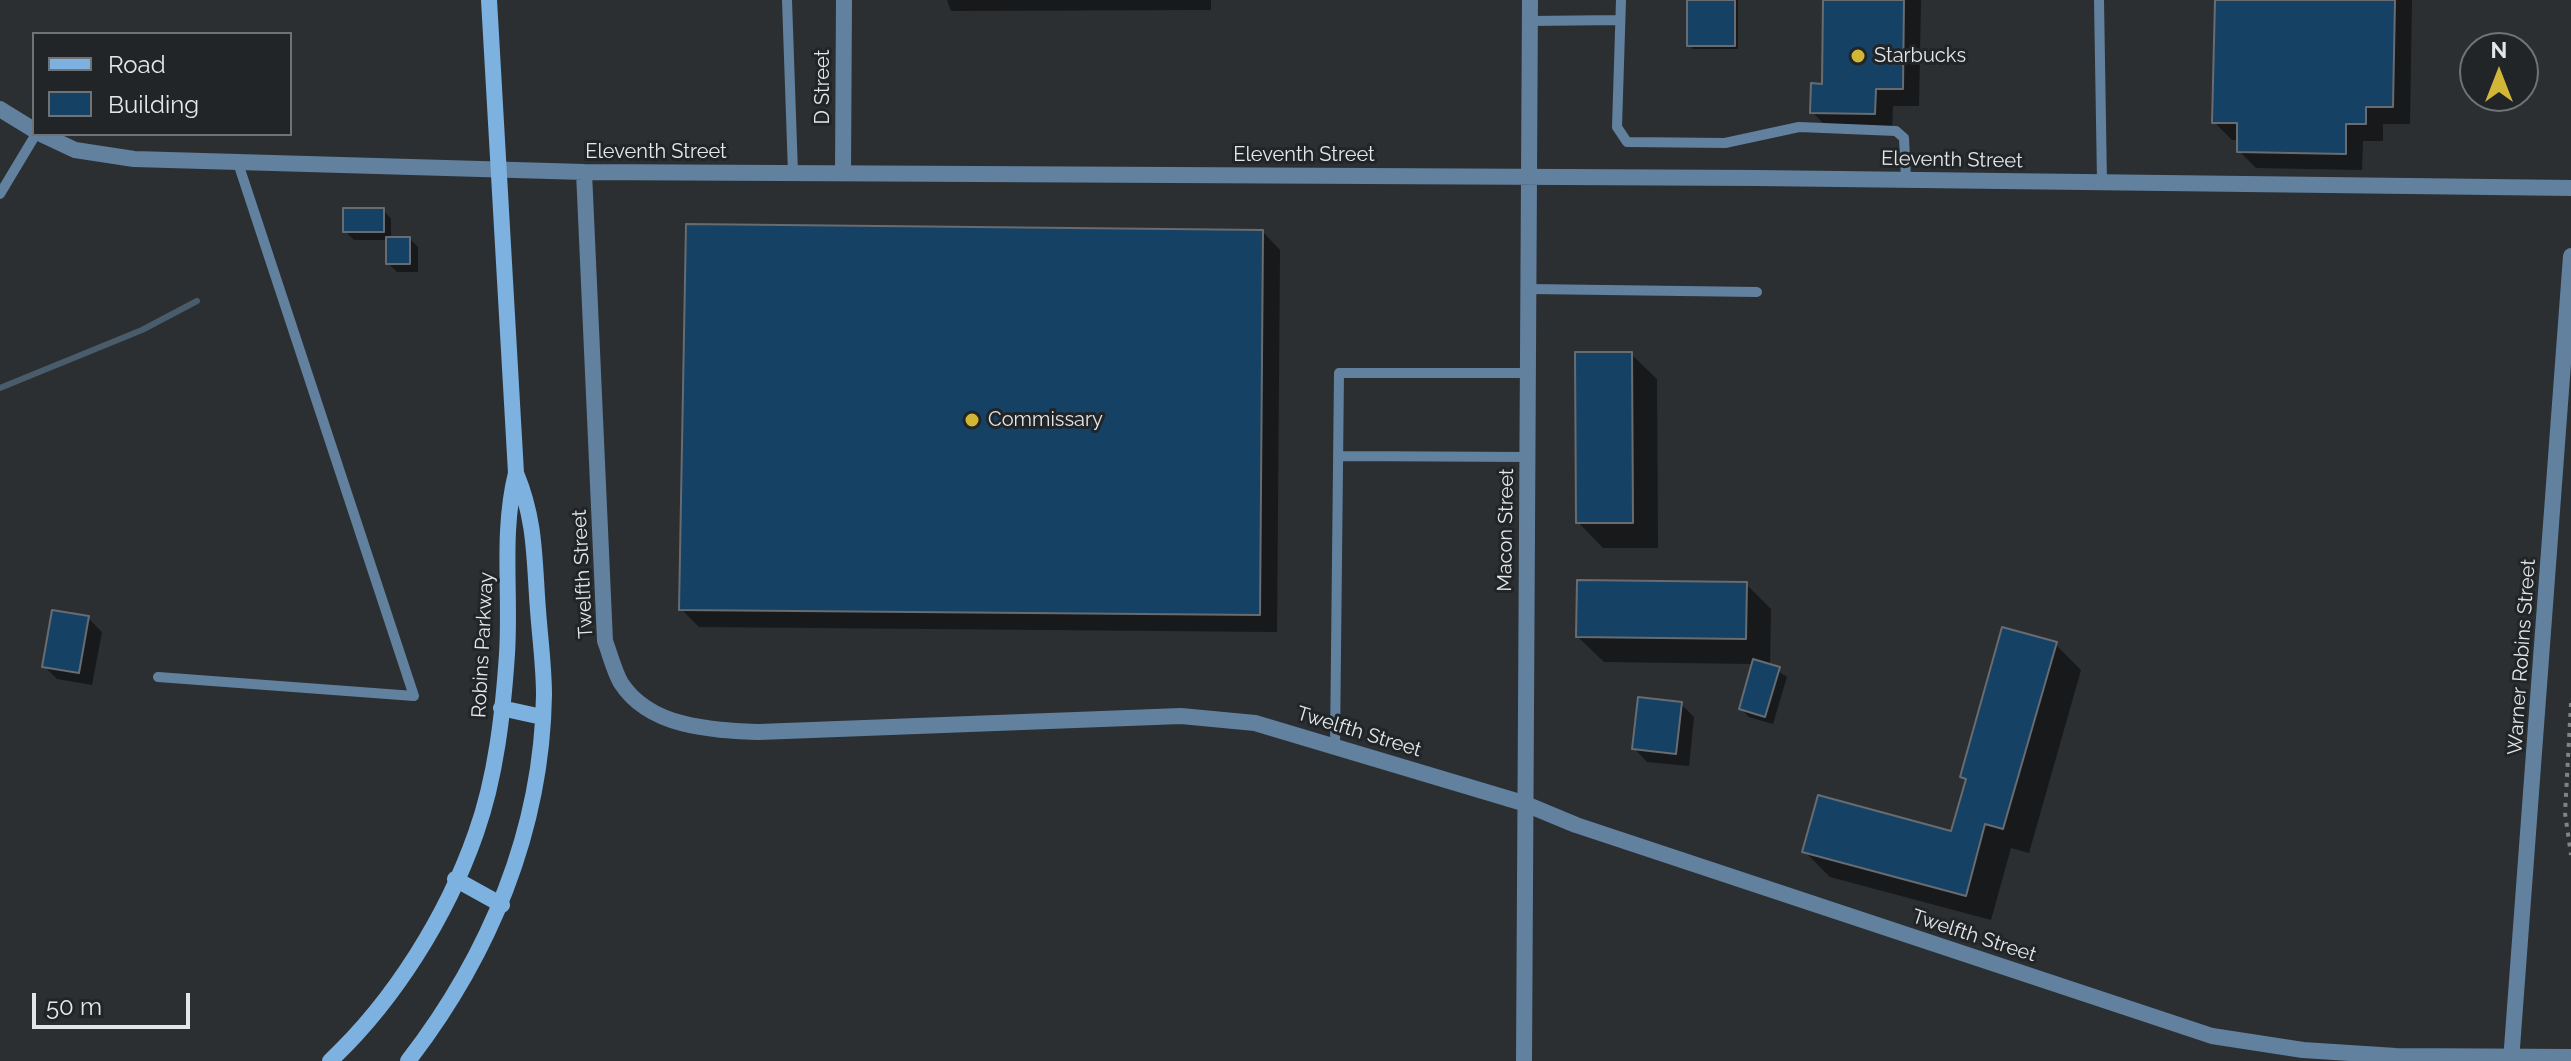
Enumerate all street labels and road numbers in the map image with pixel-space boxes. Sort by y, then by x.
street label: D Street [811,50,835,124]
street label: Eleventh Street [585,140,727,164]
street label: Eleventh Street [1233,143,1375,167]
street label: Eleventh Street [1881,147,2023,173]
street label: Macon Street [1493,468,1519,592]
street label: Twelfth Street [568,509,598,639]
street label: Warner Robins Street [2503,558,2541,756]
street label: Robins Parkway [467,571,499,719]
street label: Twelfth Street [1294,702,1424,762]
street label: Twelfth Street [1909,905,2039,967]

